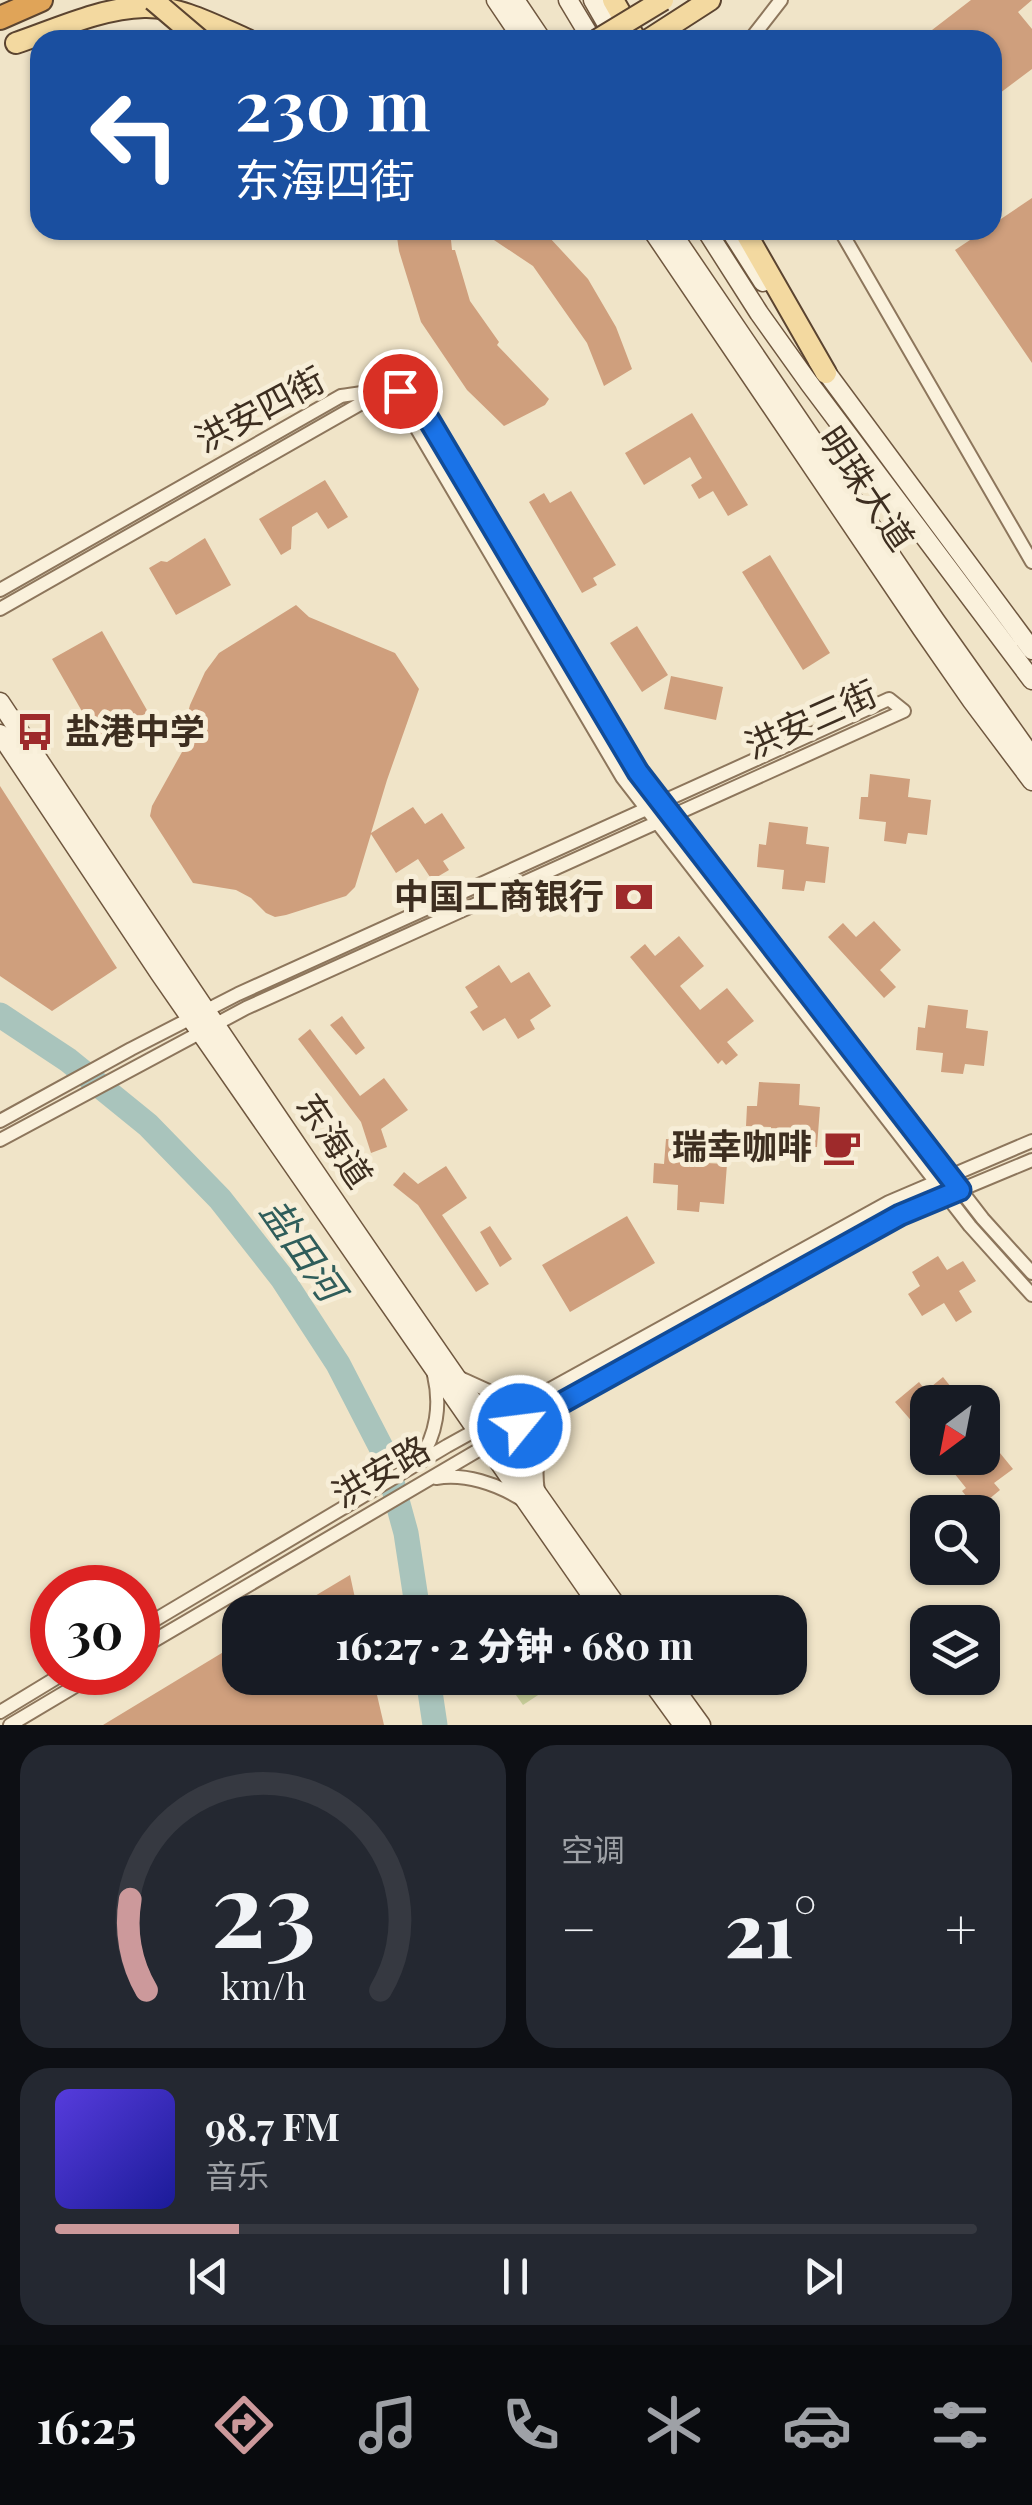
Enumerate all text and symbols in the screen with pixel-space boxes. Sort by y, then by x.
text: 230 m [235,55,431,149]
icon: left [70,70,200,200]
text: 东海四街 [235,148,415,208]
pin [358,349,443,434]
street label: 洪安四街 [186,354,332,461]
icon: arrive [373,364,428,419]
street label: 明珠大道 [809,416,927,559]
street label: 洪安三街 [736,668,883,768]
place label: 盐港中学 [65,706,205,753]
bus stop icon: 盐港中学 [14,711,56,753]
place label: 中国工商银行 [394,871,604,918]
bank icon: 中国工商银行 [613,876,655,918]
street label: 东海道 [287,1083,385,1196]
place label: 瑞幸咖啡 [672,1121,812,1168]
cafe icon: 瑞幸咖啡 [821,1126,863,1168]
water label: 盐田河 [250,1187,362,1316]
position arrow [468,1374,572,1478]
north arrow [910,1385,1000,1475]
map controls [910,1385,1000,1695]
street label: 洪安路 [323,1423,437,1516]
button: search [910,1495,1000,1585]
speed limit sign: 30 [30,1565,160,1695]
button: layers [910,1605,1000,1695]
text: 16:27 · 2 分钟 · 680 m [336,1619,693,1670]
text: 空调 [561,1827,625,1870]
text: 23 [210,1835,316,1974]
text: 21° [725,1877,817,1977]
text: − [561,1890,597,1964]
text: + [945,1890,977,1964]
text: km/h [220,1961,306,2009]
text: 98.7 FM [205,2100,340,2151]
text: 音乐 [205,2153,269,2196]
icon: previous [181,2249,236,2304]
icon: pause [488,2249,543,2304]
icon: next [796,2249,851,2304]
icon: directions [209,2390,279,2460]
icon: music [353,2390,423,2460]
icon: phone [496,2390,566,2460]
icon: climate [639,2390,709,2460]
icon: car [782,2390,852,2460]
icon: filters [925,2390,995,2460]
text: 16:25 [37,2395,136,2455]

